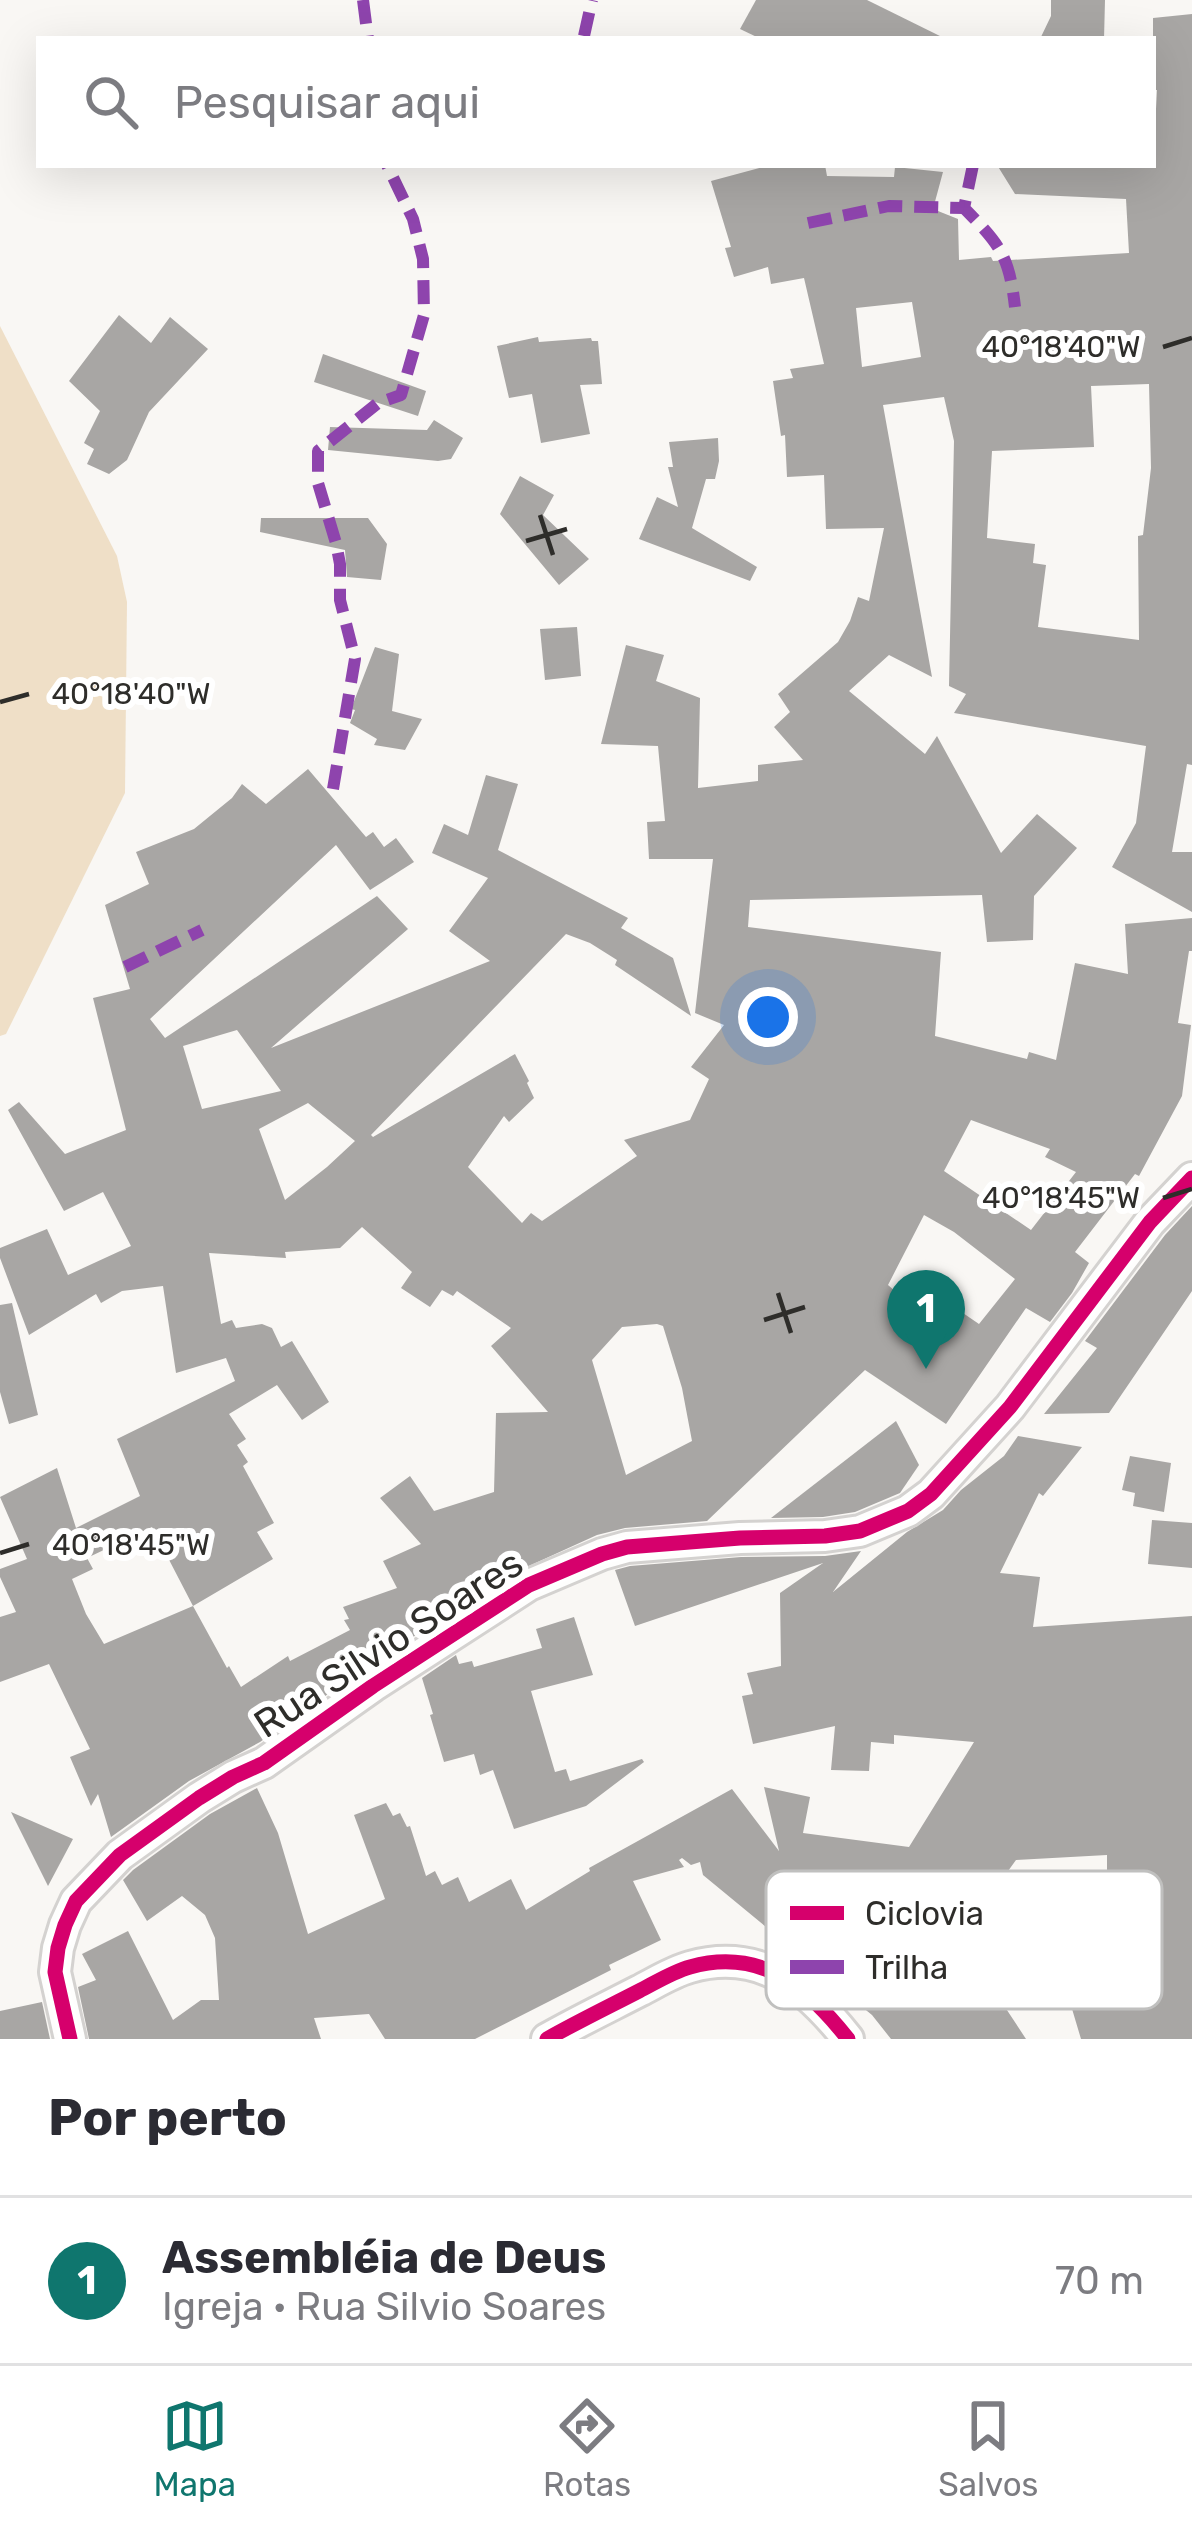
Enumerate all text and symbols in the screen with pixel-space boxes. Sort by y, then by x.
search box [36,36,1156,168]
icon: search [78,69,144,135]
text: Pesquisar aqui [174,76,480,129]
text: 40°18'40"W [981,329,1141,365]
text: 40°18'40"W [51,676,211,712]
your location [738,987,798,1047]
text: 40°18'45"W [982,1180,1140,1216]
pin: 1 [887,1270,965,1369]
text: 40°18'45"W [52,1527,210,1563]
street label: Rua Silvio Soares [246,1540,531,1748]
legend [766,1871,1162,2009]
text: Ciclovia [865,1894,984,1933]
text: Trilha [865,1948,948,1987]
text: Por perto [48,2087,287,2148]
text: Assembléia de Deus [162,2231,606,2284]
text: 1 [77,2258,97,2304]
text: 70 m [1055,2258,1144,2304]
text: Igreja · Rua Silvio Soares [162,2284,606,2330]
tab: Mapa [154,2393,236,2504]
tab: Rotas [543,2393,631,2504]
tab: Salvos [938,2393,1038,2504]

